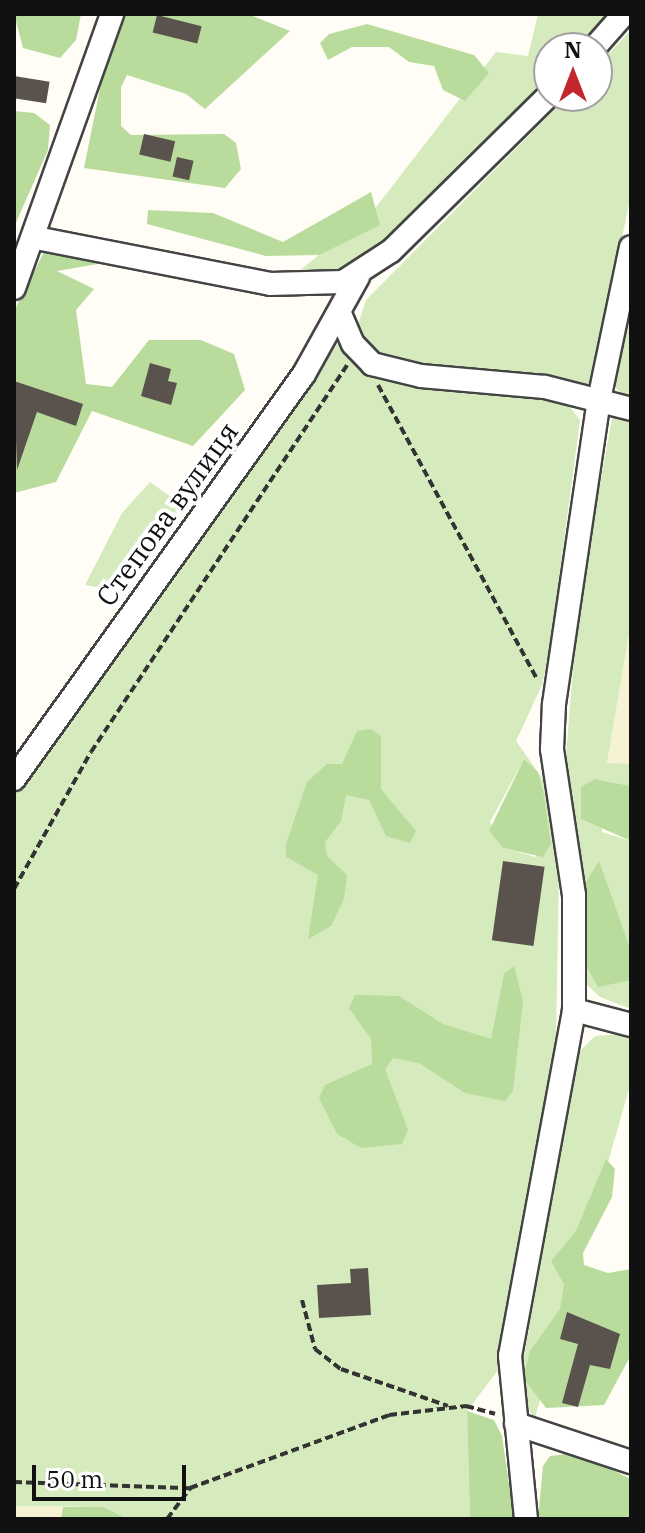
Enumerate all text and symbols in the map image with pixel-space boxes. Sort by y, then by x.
north arrow [533,32,613,112]
text: N [564,35,582,64]
street label: Степова вулиця [89,416,245,612]
scale bar [36,1449,190,1499]
text: 50 m [46,1463,103,1495]

